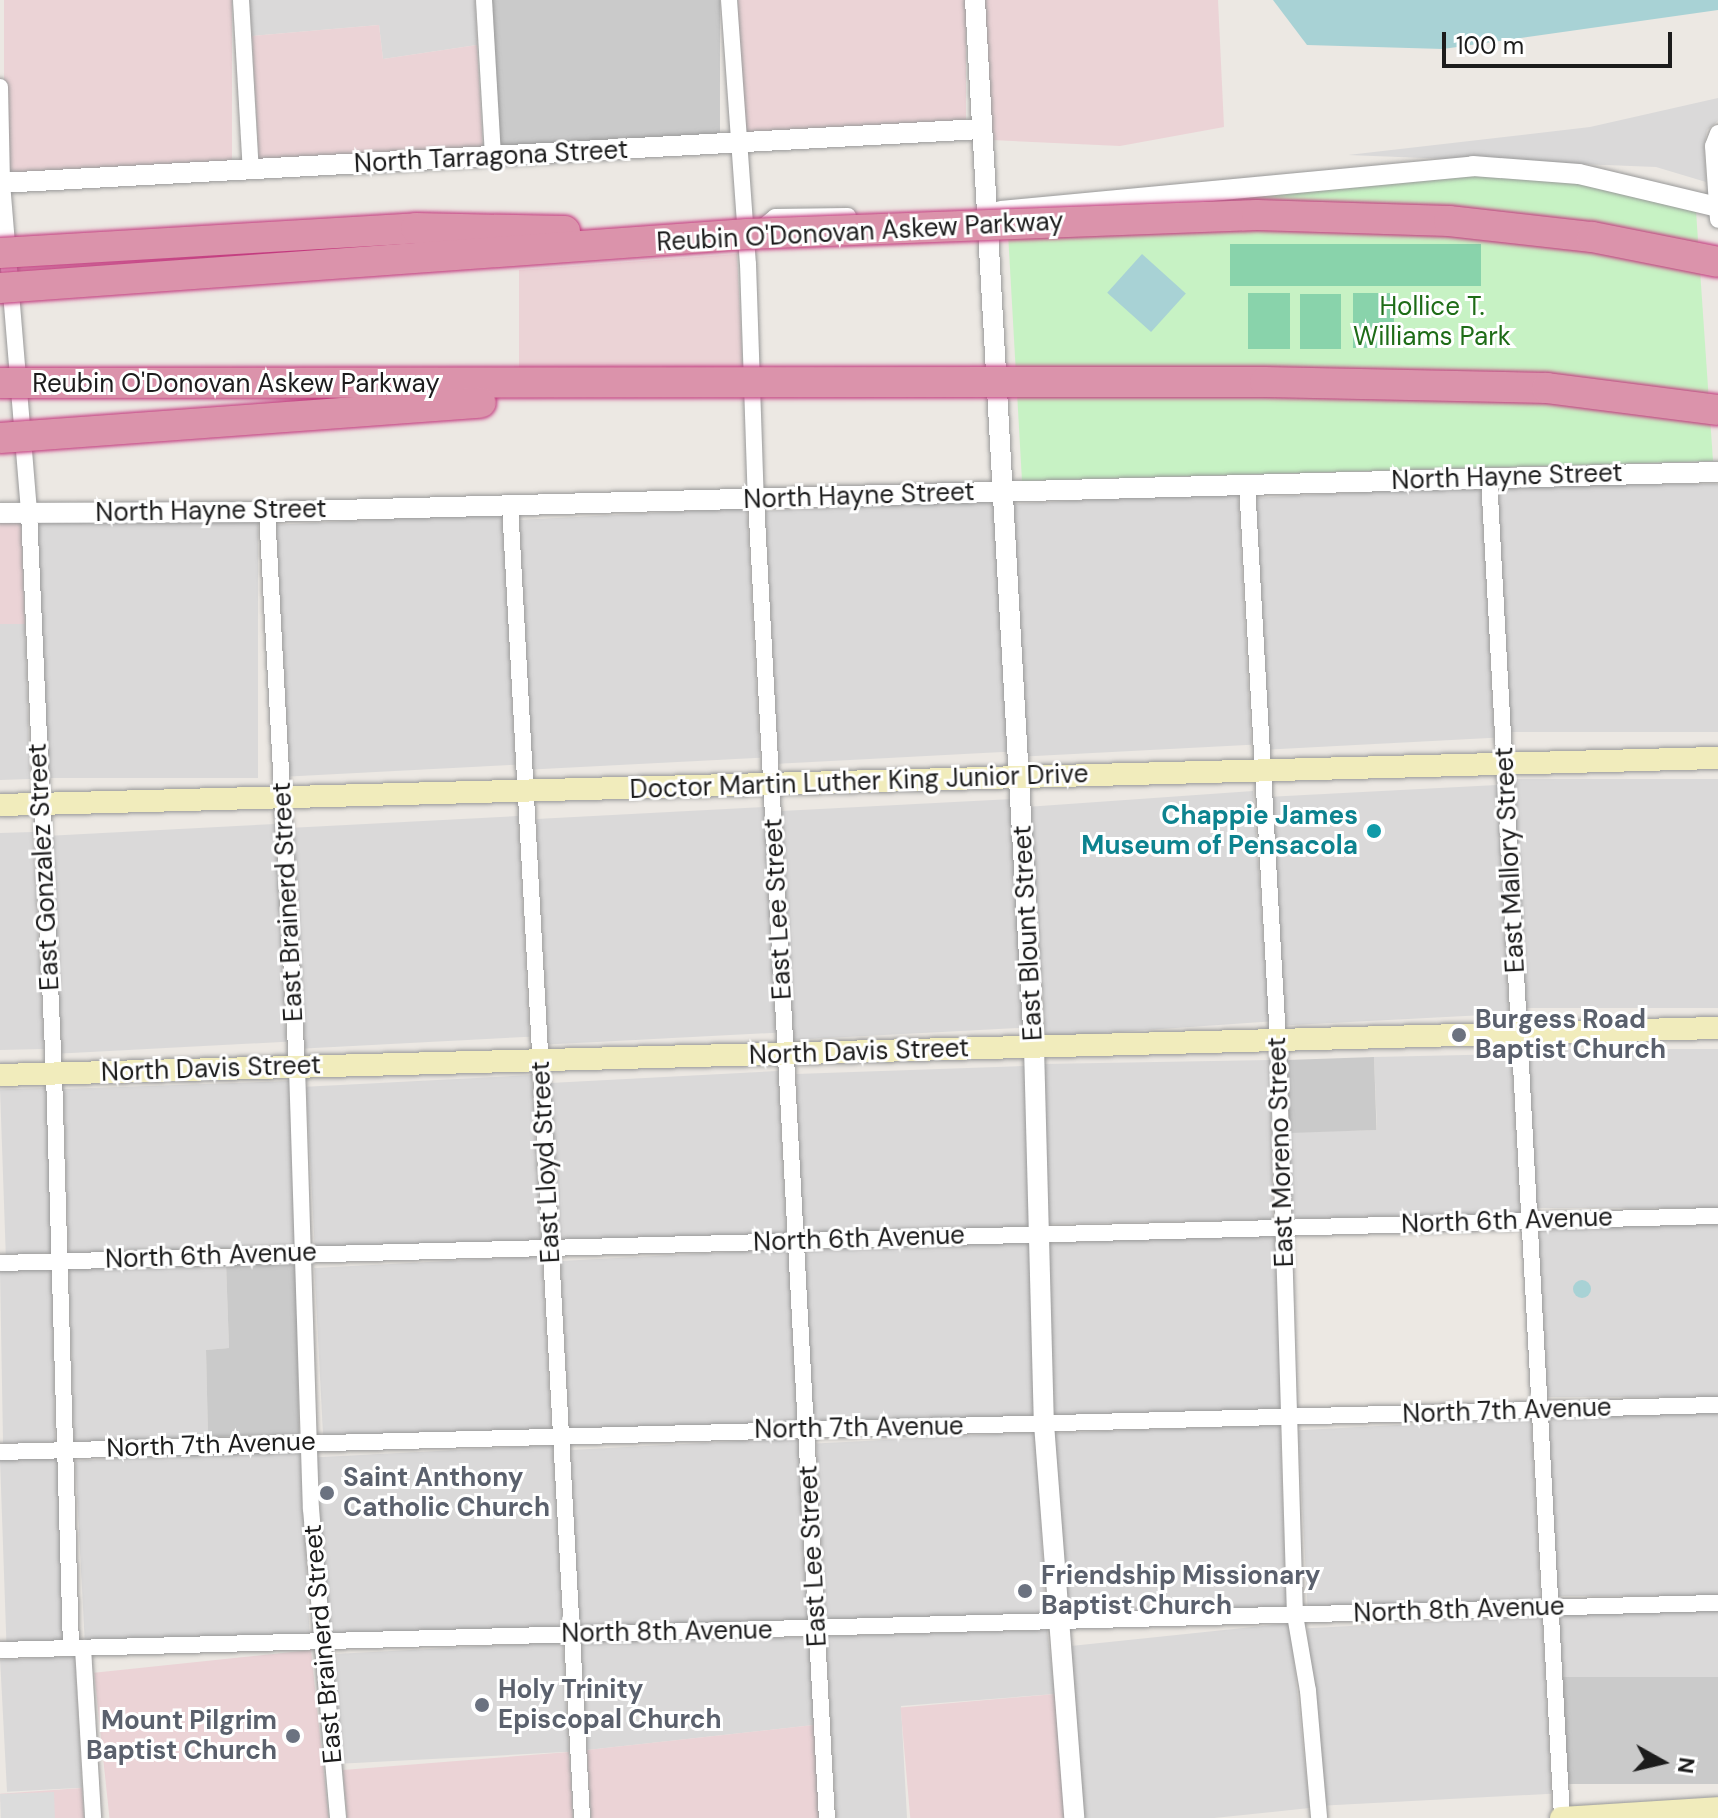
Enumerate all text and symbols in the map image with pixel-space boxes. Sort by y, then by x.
scale bar [1446,16,1676,66]
text: 100 m [1456,30,1524,61]
street label: North Tarragona Street [353,134,629,180]
street label: Reubin O'Donovan Askew Parkway [656,206,1064,258]
park label: Hollice T. Williams Park [1353,291,1511,352]
street label: Reubin O'Donovan Askew Parkway [32,368,440,400]
street label: North Hayne Street [1391,457,1623,497]
street label: North Hayne Street [743,476,975,516]
street label: North Hayne Street [95,493,327,529]
street label: East Gonzalez Street [22,743,66,991]
street label: East Mallory Street [1489,746,1531,974]
street label: Doctor Martin Luther King Junior Drive [629,758,1089,806]
street label: East Brainerd Street [266,781,310,1023]
place label: Chappie James Museum of Pensacola [1081,800,1358,862]
street label: East Lee Street [758,817,798,1001]
marker: Chappie James Museum of Pensacola [1365,822,1383,840]
street label: East Blount Street [1007,824,1049,1042]
place label: Burgess Road Baptist Church [1475,1004,1666,1066]
marker: Burgess Road Baptist Church [1450,1026,1468,1044]
street label: North Davis Street [748,1033,970,1071]
street label: East Moreno Street [1261,1036,1301,1268]
street label: North Davis Street [100,1050,322,1088]
street label: East Lloyd Street [525,1060,567,1264]
street label: North 6th Avenue [1401,1202,1613,1240]
street label: North 6th Avenue [753,1220,965,1258]
street label: North 6th Avenue [105,1237,317,1275]
street label: North 7th Avenue [1402,1392,1612,1430]
street label: North 7th Avenue [754,1411,964,1445]
street label: North 7th Avenue [106,1426,316,1464]
place label: Saint Anthony Catholic Church [343,1462,550,1524]
street label: East Lee Street [793,1464,833,1648]
marker: Saint Anthony Catholic Church [318,1484,336,1502]
street label: East Brainerd Street [297,1523,349,1765]
place label: Friendship Missionary Baptist Church [1041,1560,1321,1622]
marker: Friendship Missionary Baptist Church [1016,1582,1034,1600]
street label: North 8th Avenue [1353,1591,1565,1629]
street label: North 8th Avenue [561,1615,773,1649]
place label: Holy Trinity Episcopal Church [498,1674,722,1736]
marker: Holy Trinity Episcopal Church [473,1696,491,1714]
place label: Mount Pilgrim Baptist Church [86,1705,277,1766]
north arrow [1622,1722,1702,1802]
marker: Mount Pilgrim Baptist Church [284,1727,302,1745]
text: N [1671,1755,1702,1775]

